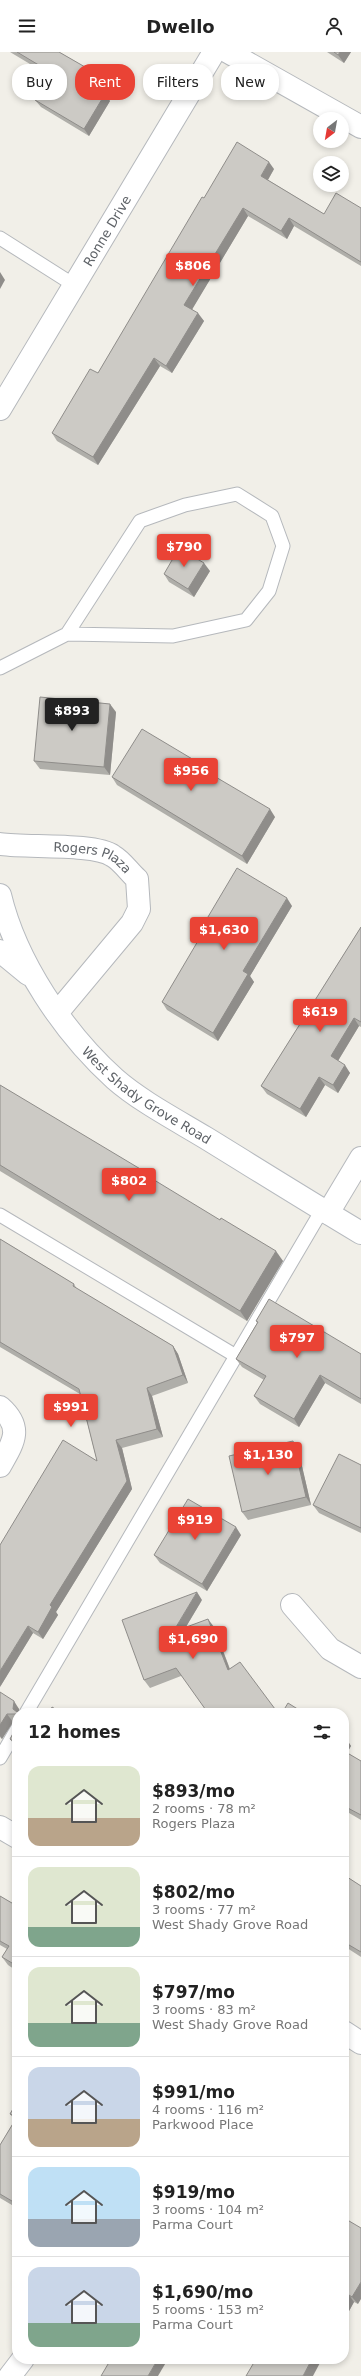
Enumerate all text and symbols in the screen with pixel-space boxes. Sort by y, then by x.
icon: menu [16,15,38,37]
icon: person [323,15,345,37]
text: Dwello [146,16,215,37]
chip: Buy [12,64,67,100]
chip: Rent [75,64,135,100]
chip: Filters [143,64,213,100]
chip: New [221,64,279,100]
north arrow [313,112,349,148]
map controls [313,112,349,192]
button: layers [313,156,349,192]
street label: Ronne Drive [80,193,134,269]
pin: $806 [169,253,217,287]
text: $806 [175,258,211,273]
pin: $790 [160,534,208,568]
text: $790 [166,539,202,554]
pin: $893 [48,698,96,732]
text: $893 [54,703,90,718]
pin: $956 [167,758,215,792]
text: $956 [173,763,209,778]
street label: Rogers Plaza [53,839,134,876]
pin: $1,630 [191,917,257,951]
text: $1,630 [199,922,249,937]
pin: $619 [296,999,344,1033]
text: $619 [302,1004,338,1019]
street label: West Shady Grove Road [79,1044,214,1147]
pin: $802 [105,1168,153,1202]
text: $802 [111,1173,147,1188]
pin: $797 [273,1325,321,1359]
text: $797 [279,1330,315,1345]
pin: $991 [47,1394,95,1428]
text: $991 [53,1399,89,1414]
pin: $1,130 [235,1442,301,1476]
text: $1,130 [243,1447,293,1462]
pin: $919 [171,1507,219,1541]
text: $919 [177,1512,213,1527]
pin: $1,690 [160,1626,226,1660]
text: $1,690 [168,1631,218,1646]
icon: filters [311,1721,333,1743]
text: 12 homes [28,1722,121,1742]
text: $893/mo [152,1781,235,1801]
icon: home [60,1782,108,1830]
text: 2 rooms · 78 m² [152,1801,256,1816]
text: Rogers Plaza [152,1816,235,1831]
text: $802/mo [152,1882,235,1902]
icon: home [60,1883,108,1931]
text: 3 rooms · 77 m² [152,1902,256,1917]
text: West Shady Grove Road [152,1917,308,1932]
text: $797/mo [152,1982,235,2002]
icon: home [60,1983,108,2031]
text: 3 rooms · 83 m² [152,2002,256,2017]
text: West Shady Grove Road [152,2017,308,2032]
text: $991/mo [152,2082,235,2102]
icon: home [60,2083,108,2131]
text: 4 rooms · 116 m² [152,2102,264,2117]
text: Parkwood Place [152,2117,254,2132]
text: $919/mo [152,2182,235,2202]
icon: home [60,2183,108,2231]
text: 3 rooms · 104 m² [152,2202,264,2217]
text: Parma Court [152,2217,233,2232]
text: $1,690/mo [152,2282,253,2302]
icon: home [60,2283,108,2331]
text: 5 rooms · 153 m² [152,2302,264,2317]
text: Parma Court [152,2317,233,2332]

